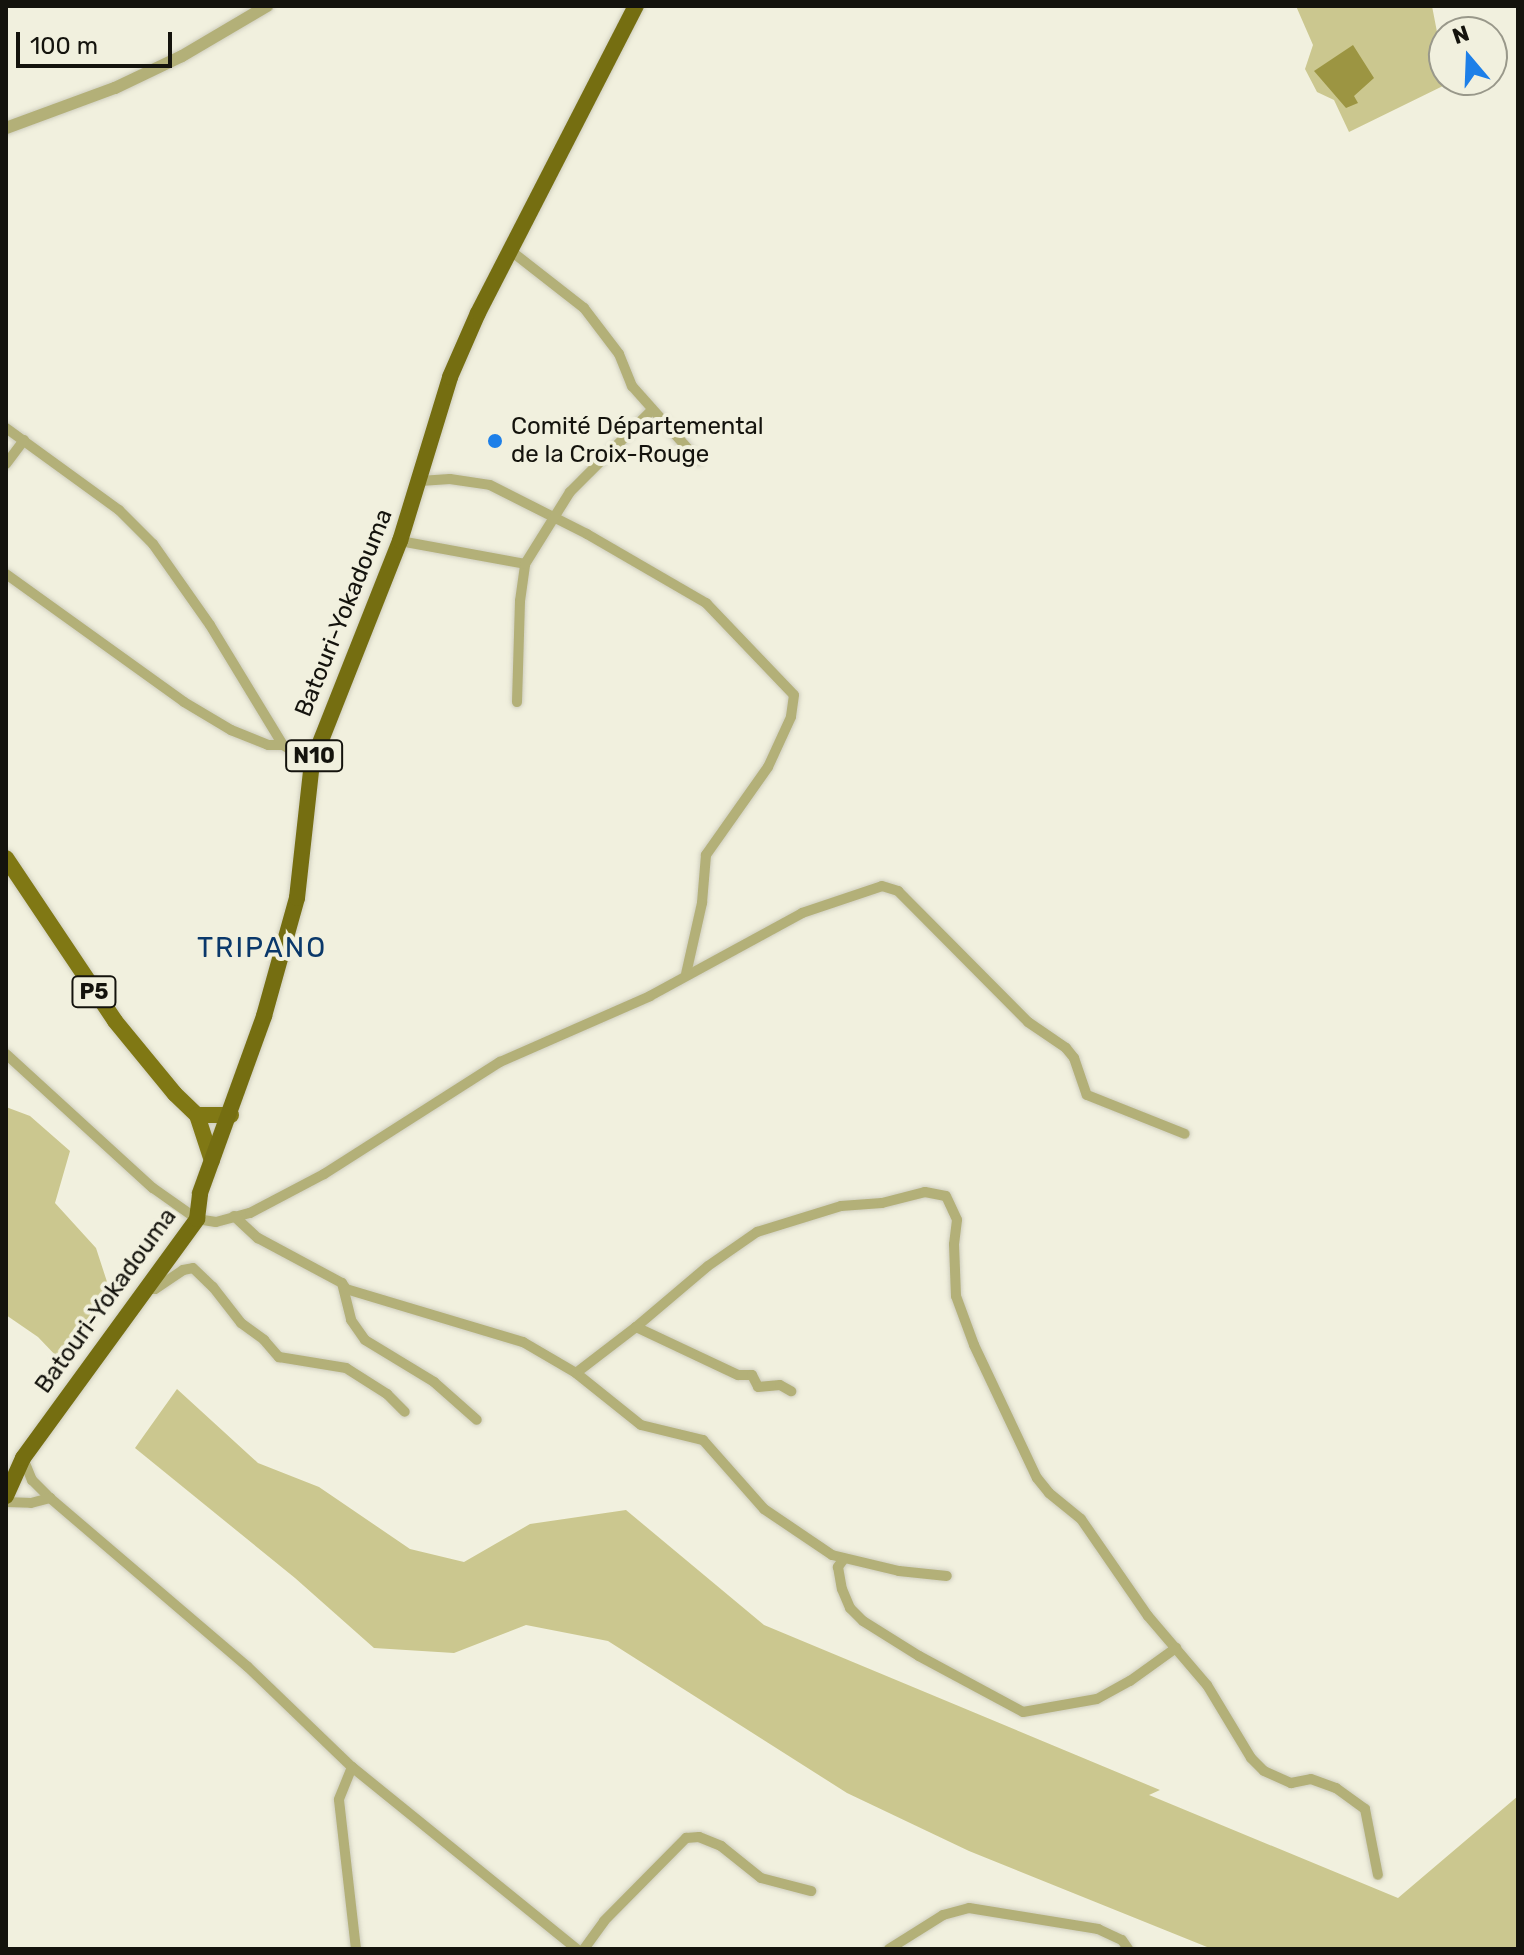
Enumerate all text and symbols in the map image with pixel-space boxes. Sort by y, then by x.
scale bar [20,16,176,66]
north arrow [1428,16,1508,96]
text: N [1449,19,1473,50]
text: 100 m [30,32,98,60]
place label: Comité Départemental de la Croix-Rouge [511,413,764,469]
marker: Comité Départemental de la Croix-Rouge [486,432,504,450]
street label: Batouri-Yokadouma [289,505,399,721]
road number: N10 [284,738,344,774]
district label: TRIPANO [197,931,327,965]
road number: P5 [70,974,118,1010]
street label: Batouri-Yokadouma [29,1203,183,1399]

